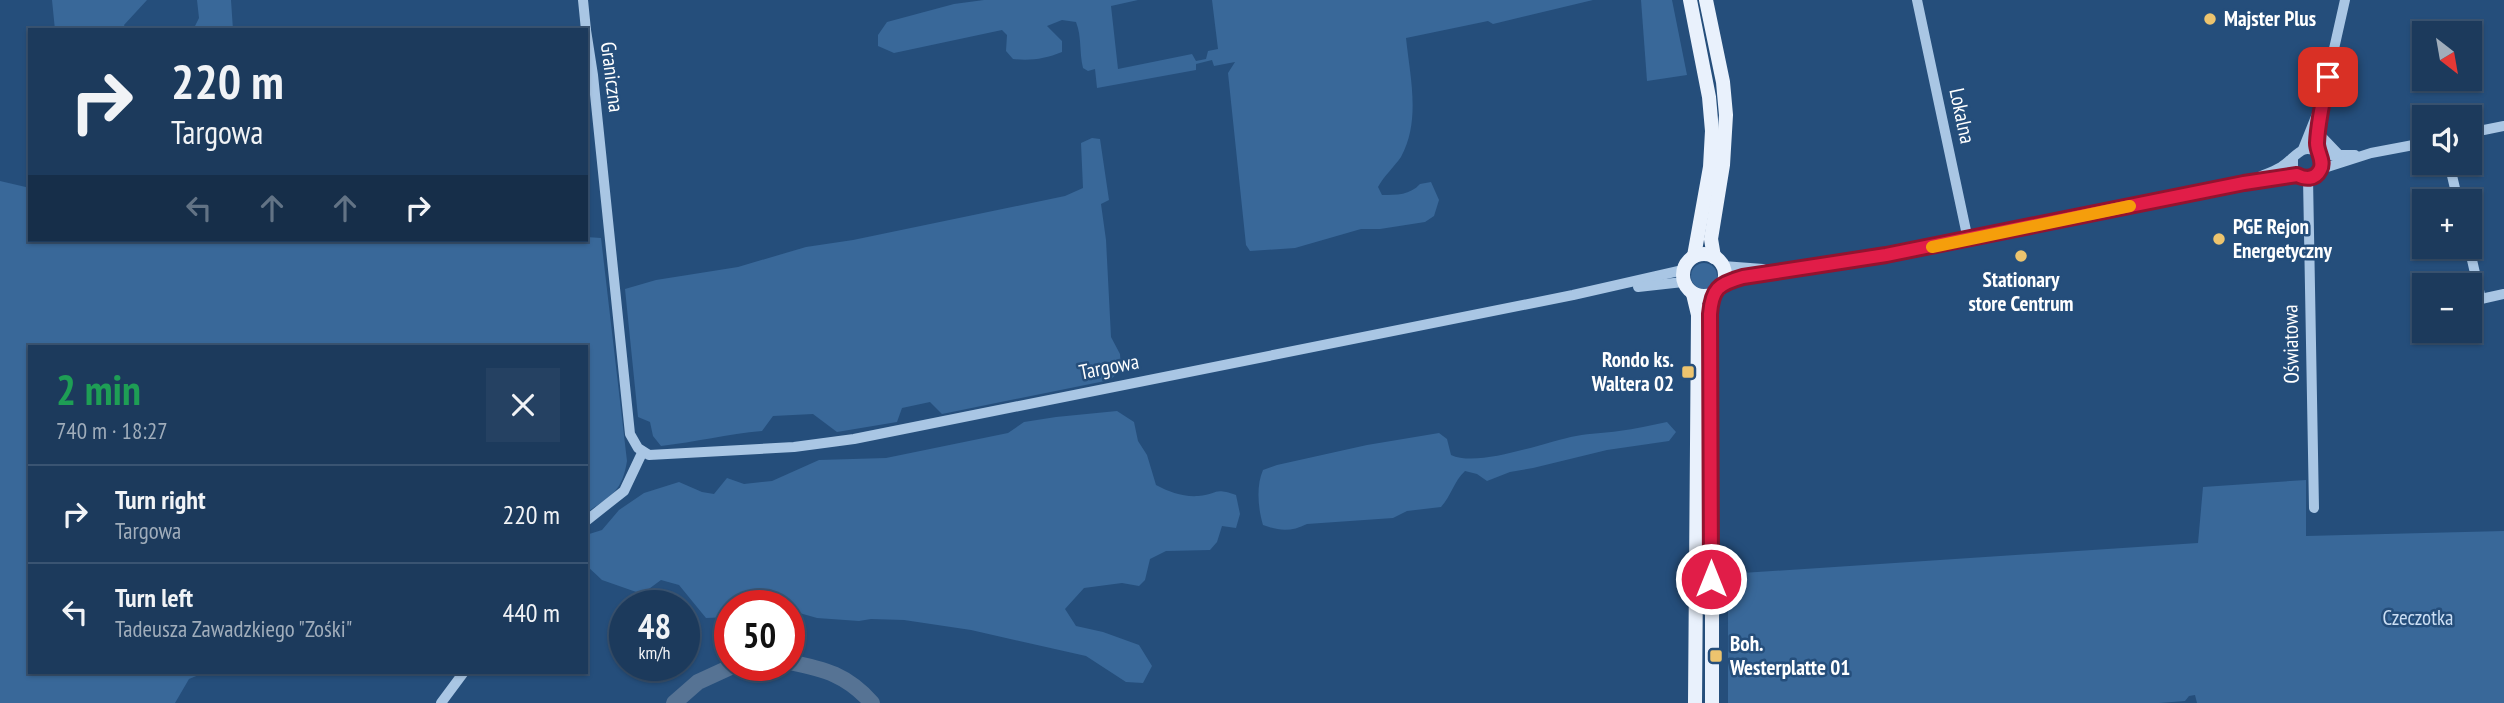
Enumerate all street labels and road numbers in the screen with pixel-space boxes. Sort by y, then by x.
street label: Graniczna [595,40,630,114]
street label: Lokalna [1943,86,1982,146]
street label: Oświatowa [2276,304,2305,384]
street label: Targowa [1077,347,1141,386]

